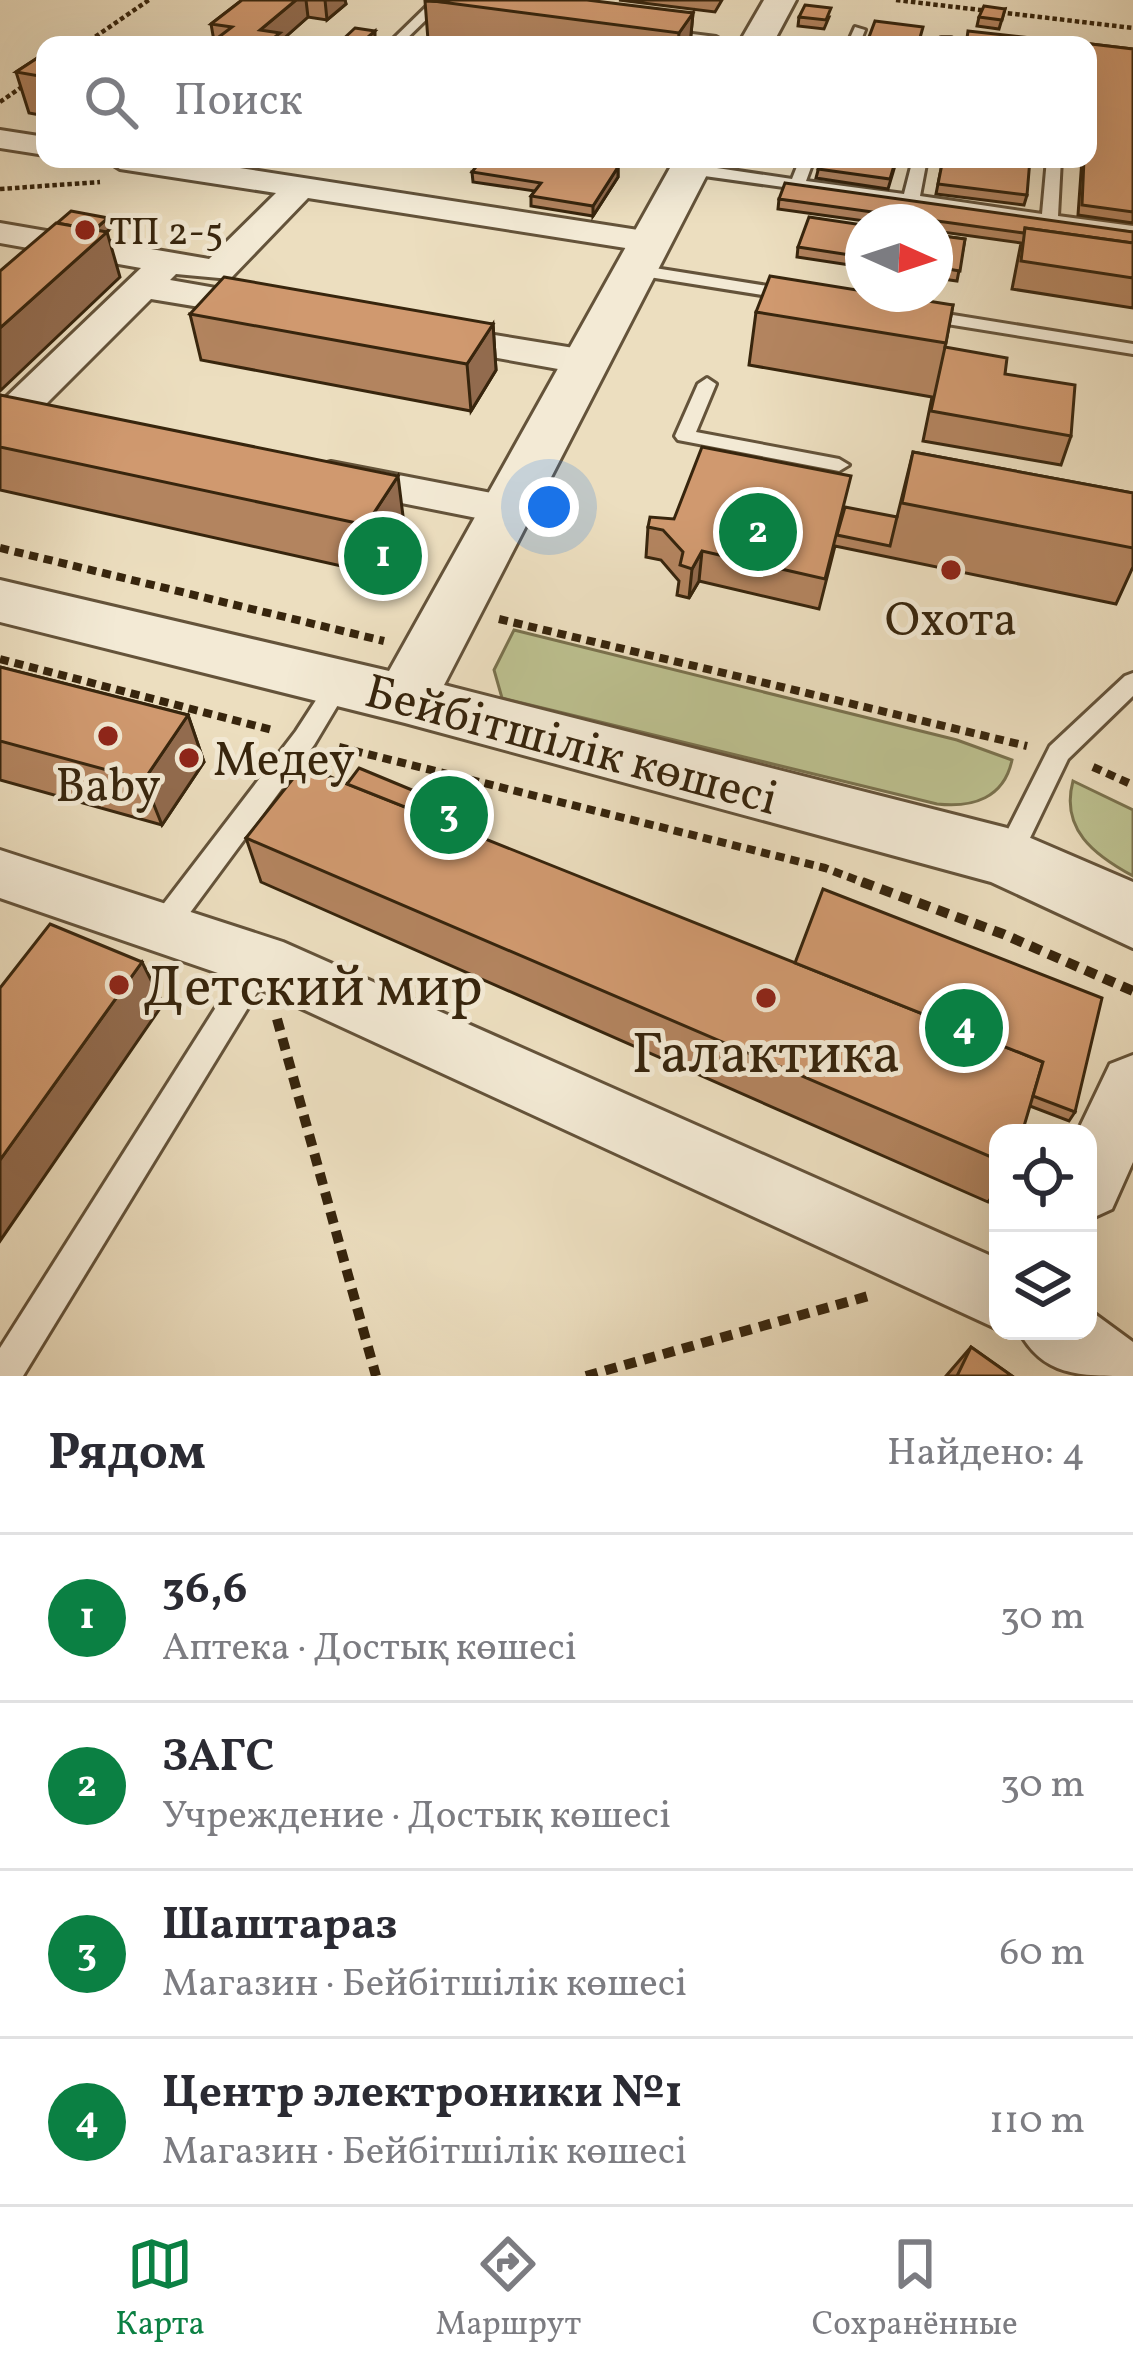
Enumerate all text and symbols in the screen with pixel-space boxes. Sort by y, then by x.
search box [36,36,1097,168]
icon: search [78,69,144,135]
text: Поиск [174,71,303,134]
north arrow [845,204,953,312]
place label: ТП 2-5 [109,207,224,261]
marker: ТП 2-5 [72,217,98,243]
your location [519,477,579,537]
pin: 2 [719,487,797,577]
pin: 1 [344,511,422,601]
marker: Охота [938,557,964,583]
place label: Охота [885,589,1017,656]
street label: Бейбітшілік көшесі [357,660,785,835]
marker: Baby [95,723,121,749]
place label: Медеу [213,729,355,796]
marker: Медеу [176,745,202,771]
place label: Baby [55,755,161,822]
pin: 3 [410,770,488,860]
place label: Детский мир [143,951,483,1030]
marker: Детский мир [106,972,132,998]
pin: 4 [925,983,1003,1073]
marker: Галактика [753,985,779,1011]
place label: Галактика [632,1018,900,1097]
map controls [989,1124,1097,1340]
button: locate [989,1124,1097,1232]
button: layers [989,1232,1097,1340]
text: Рядом [48,1419,206,1490]
text: Найдено: 4 [887,1427,1085,1481]
text: 36,6 [162,1559,247,1622]
text: 1 [79,1591,95,1645]
text: 30 m [1000,1591,1085,1645]
text: Аптека · Достық көшесі [162,1622,577,1676]
text: ЗАГС [162,1727,274,1790]
text: 2 [77,1759,97,1813]
text: 30 m [1000,1759,1085,1813]
text: Учреждение · Достық көшесі [162,1790,671,1844]
text: Шаштараз [162,1895,398,1958]
text: 3 [77,1927,97,1981]
text: 60 m [1000,1927,1085,1981]
text: Магазин · Бейбітшілік көшесі [162,1958,687,2012]
text: Центр электроники №1 [162,2063,683,2126]
text: 4 [75,2095,99,2149]
text: 110 m [989,2095,1085,2149]
text: Магазин · Бейбітшілік көшесі [162,2126,687,2180]
tab: Карта [115,2231,205,2349]
tab: Маршрут [436,2231,581,2349]
tab: Сохранённые [812,2231,1018,2349]

